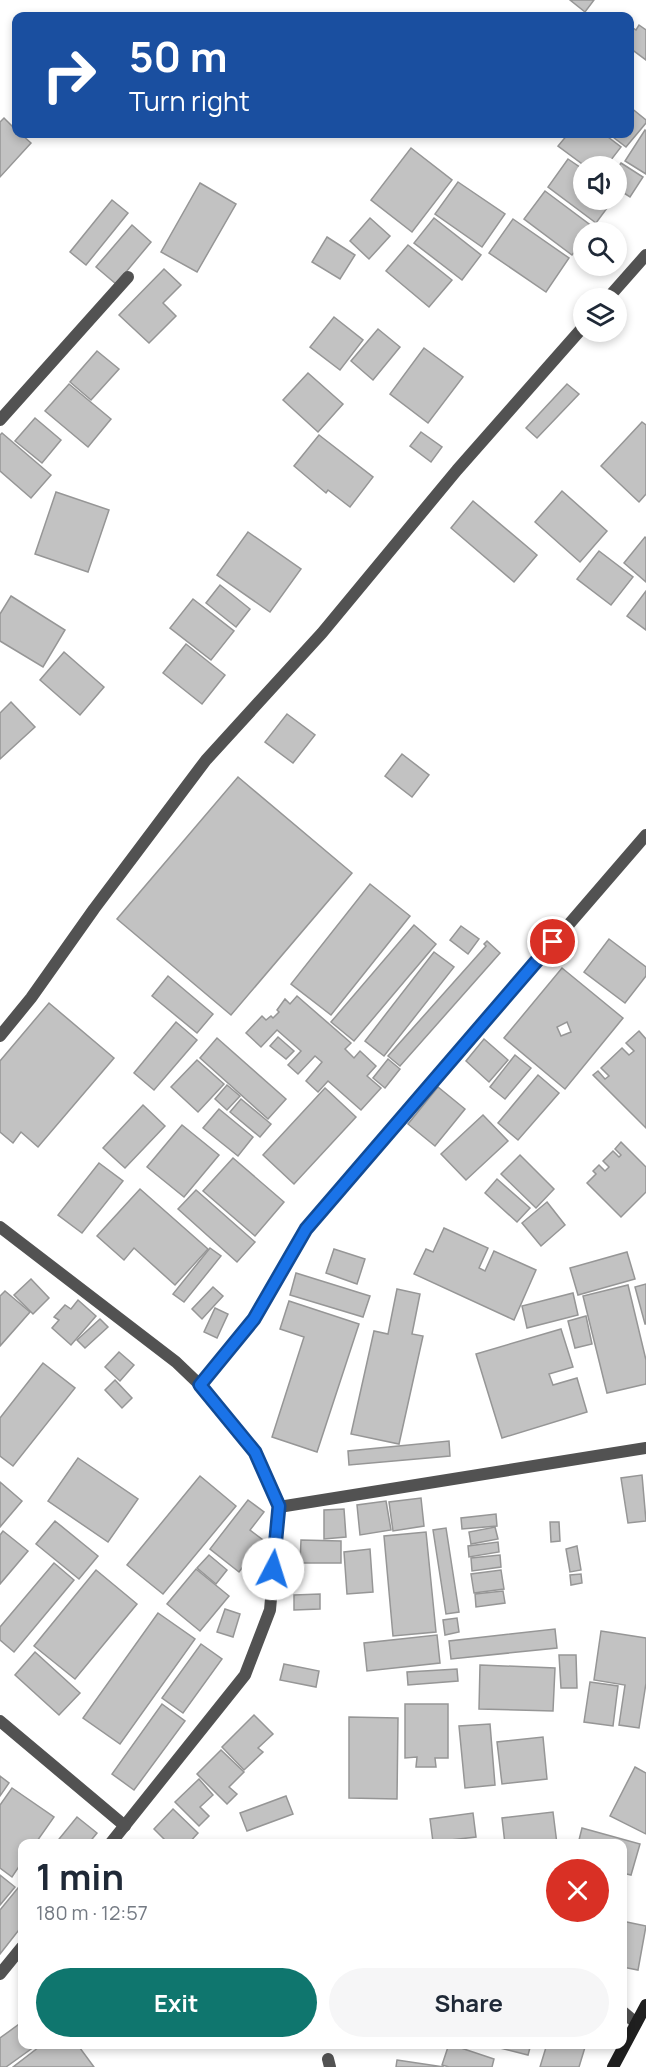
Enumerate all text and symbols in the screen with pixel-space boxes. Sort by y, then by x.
text: 50 m [129,27,227,85]
icon: right [30,36,108,114]
text: Turn right [129,82,250,119]
map controls [573,156,627,342]
button: sound [573,156,627,210]
button: search [573,222,627,276]
button: layers [573,288,627,342]
pin [527,916,578,967]
icon: arrive [536,925,569,958]
position arrow [241,1537,305,1601]
text: 1 min [36,1852,124,1901]
button: close [546,1859,609,1922]
text: 180 m · 12:57 [36,1899,148,1926]
button: Exit [36,1968,317,2037]
button: Share [329,1968,609,2037]

